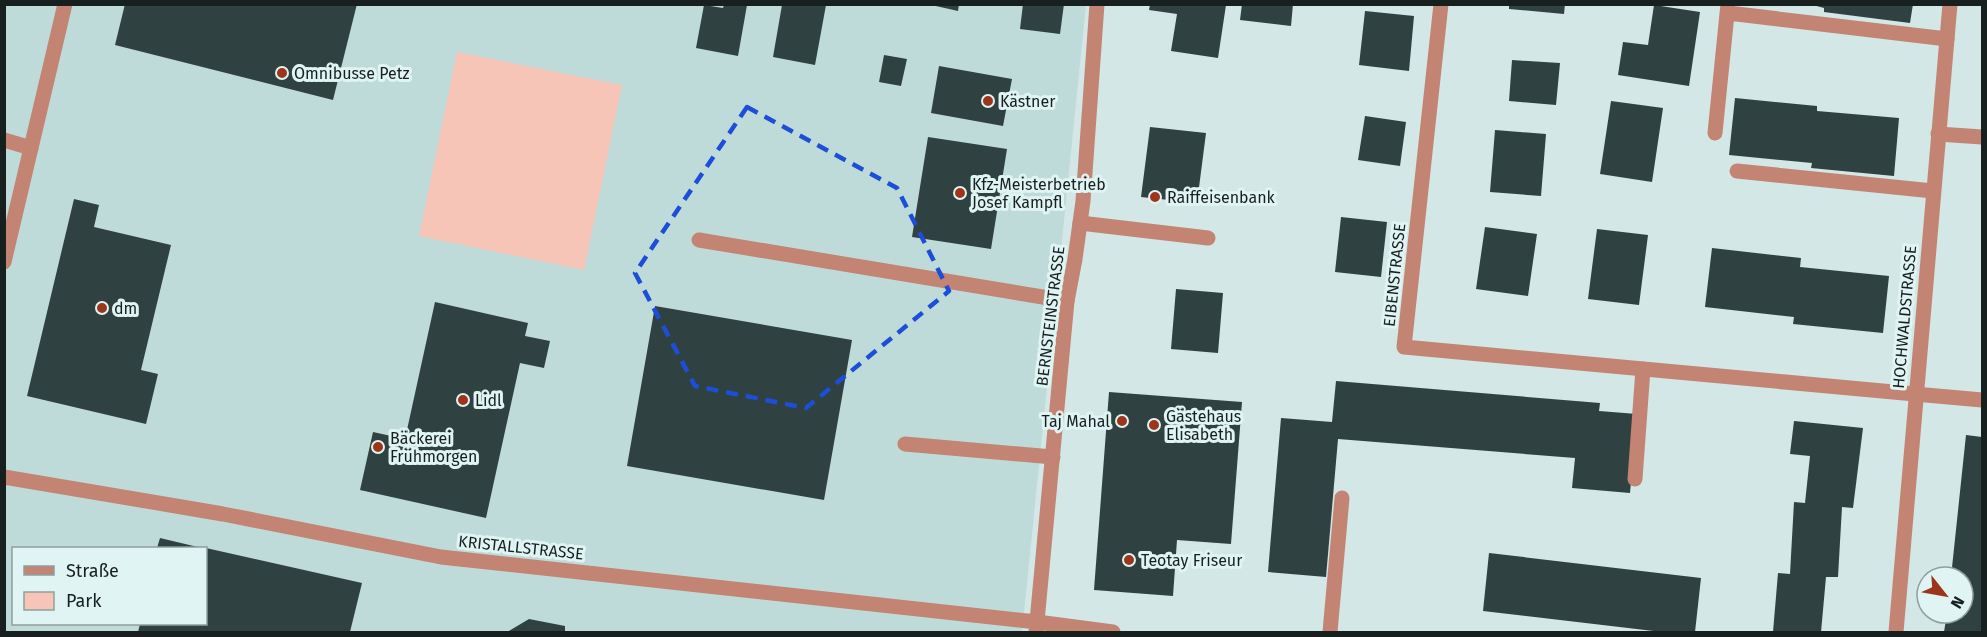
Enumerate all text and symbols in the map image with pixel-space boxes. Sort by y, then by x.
place label: Omnibusse Petz [294,64,410,83]
marker: Omnibusse Petz [275,66,289,80]
place label: Kästner [1000,92,1056,111]
marker: Kästner [981,94,995,108]
place label: Kfz-Meisterbetrieb Josef Kampfl [972,175,1106,212]
marker: Kfz-Meisterbetrieb Josef Kampfl [953,186,967,200]
place label: Raiffeisenbank [1167,188,1276,207]
marker: Raiffeisenbank [1148,190,1162,204]
street label: EIBENSTRASSE [1380,222,1409,328]
street label: BERNSTEINSTRASSE [1032,245,1069,387]
street label: HOCHWALDSTRASSE [1889,245,1920,389]
place label: dm [114,299,137,318]
marker: dm [95,301,109,315]
place label: Lidl [475,391,502,410]
marker: Lidl [456,393,470,407]
place label: Gästehaus Elisabeth [1166,407,1241,444]
place label: Taj Mahal [1042,412,1110,431]
marker: Taj Mahal [1115,414,1129,428]
marker: Gästehaus Elisabeth [1147,418,1161,432]
place label: Bäckerei Frühmorgen [390,429,477,466]
marker: Bäckerei Frühmorgen [371,440,385,454]
street label: KRISTALLSTRASSE [457,531,585,564]
legend [12,547,207,625]
place label: Teotay Friseur [1141,551,1243,570]
marker: Teotay Friseur [1122,553,1136,567]
text: Straße [66,560,119,582]
north arrow [1915,565,1975,625]
text: Park [66,590,102,612]
text: N [1947,593,1968,612]

